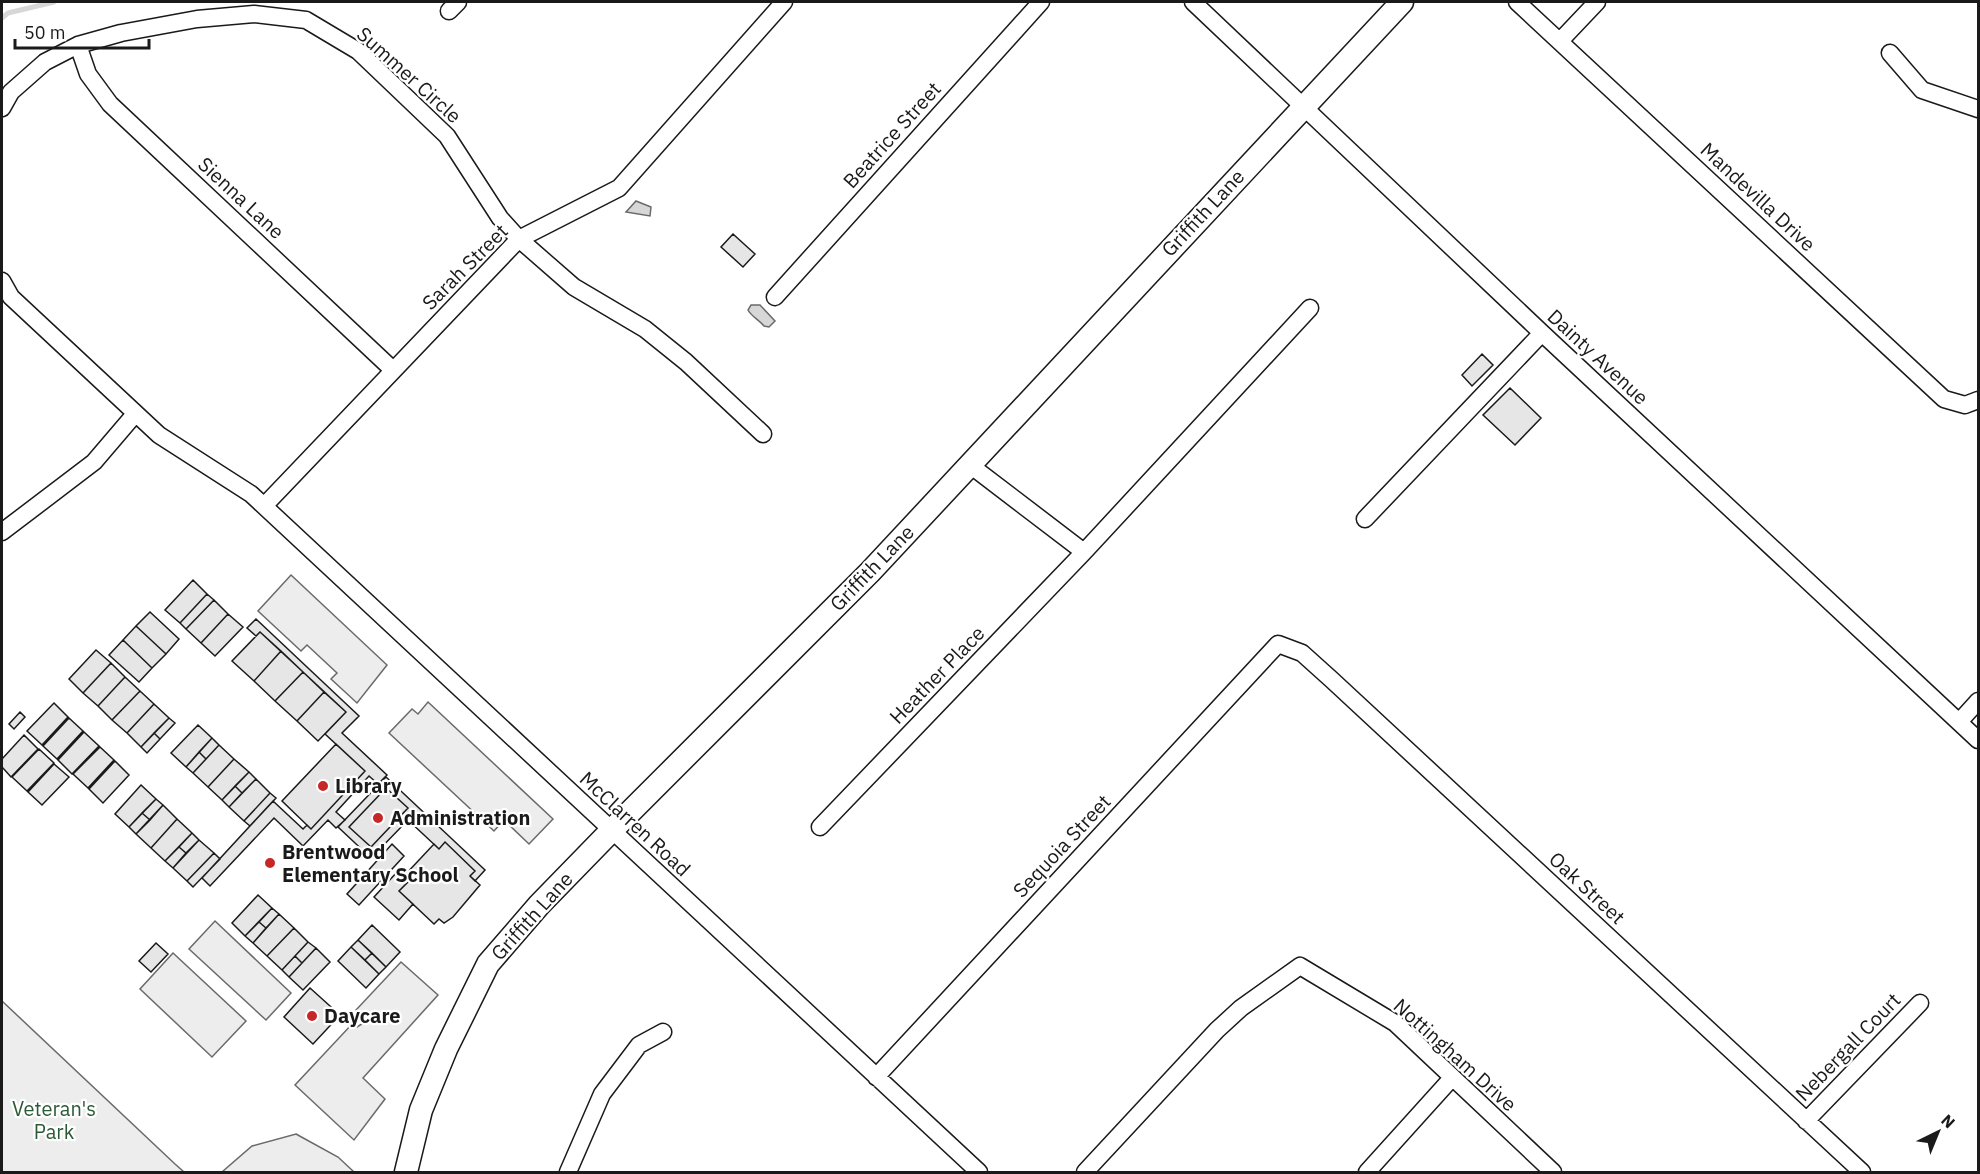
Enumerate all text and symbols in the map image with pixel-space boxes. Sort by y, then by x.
scale bar [15,12,148,50]
street label: Summer Circle [351,20,467,129]
text: 50 m [24,21,66,44]
street label: Beatrice Street [837,76,947,194]
street label: Mandevilla Drive [1695,136,1822,257]
street label: Sienna Lane [192,151,290,245]
street label: Griffith Lane [1155,163,1250,262]
street label: Sarah Street [416,218,514,316]
street label: Dainty Avenue [1542,303,1655,410]
street label: Griffith Lane [824,519,920,617]
street label: Heather Place [883,620,990,729]
street label: McClarren Road [574,765,697,882]
place label: Library [335,772,402,799]
marker: Library [316,779,330,793]
street label: Sequoia Street [1007,788,1117,903]
place label: Administration [390,804,530,831]
marker: Administration [371,811,385,825]
place label: Brentwood Elementary School [282,838,459,888]
street label: Oak Street [1543,845,1631,930]
marker: Brentwood Elementary School [263,856,277,870]
street label: Griffith Lane [485,866,579,966]
street label: Nebergall Court [1789,987,1906,1107]
street label: Nottingham Drive [1388,992,1523,1117]
place label: Daycare [324,1002,401,1029]
marker: Daycare [305,1009,319,1023]
park label: Veteran's Park [12,1095,96,1145]
north arrow [1908,1102,1968,1162]
text: N [1937,1110,1959,1132]

